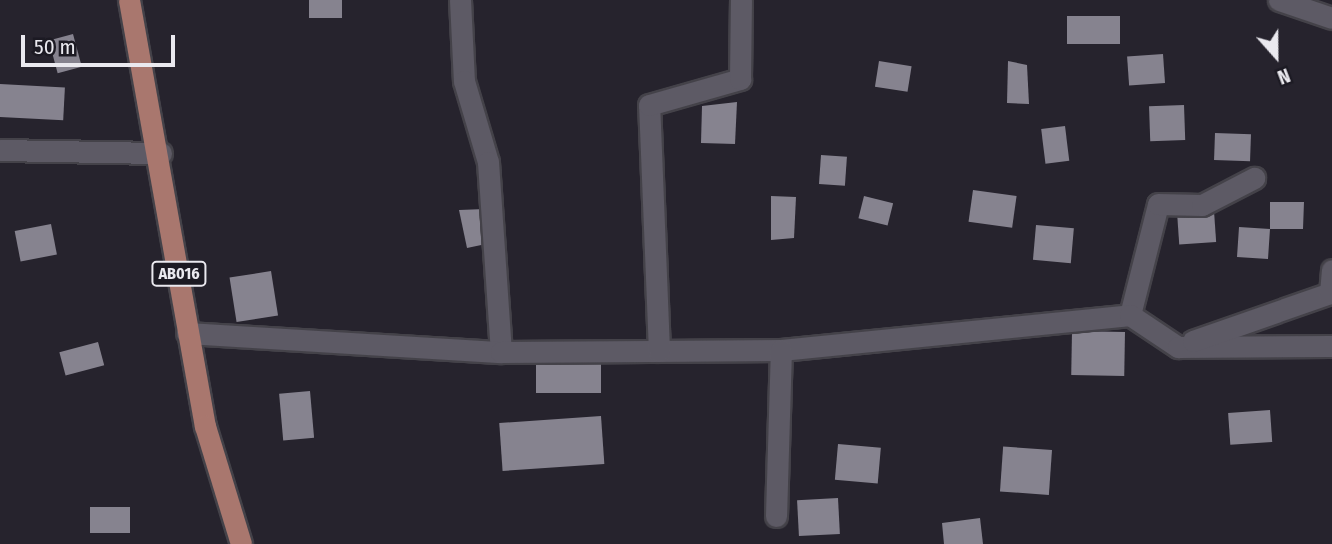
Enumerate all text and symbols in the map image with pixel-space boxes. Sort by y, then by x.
scale bar [24,21,178,65]
north arrow [1241,21,1311,91]
text: 50 m [34,34,76,60]
text: N [1274,63,1293,89]
road number: AB016 [151,262,207,286]

